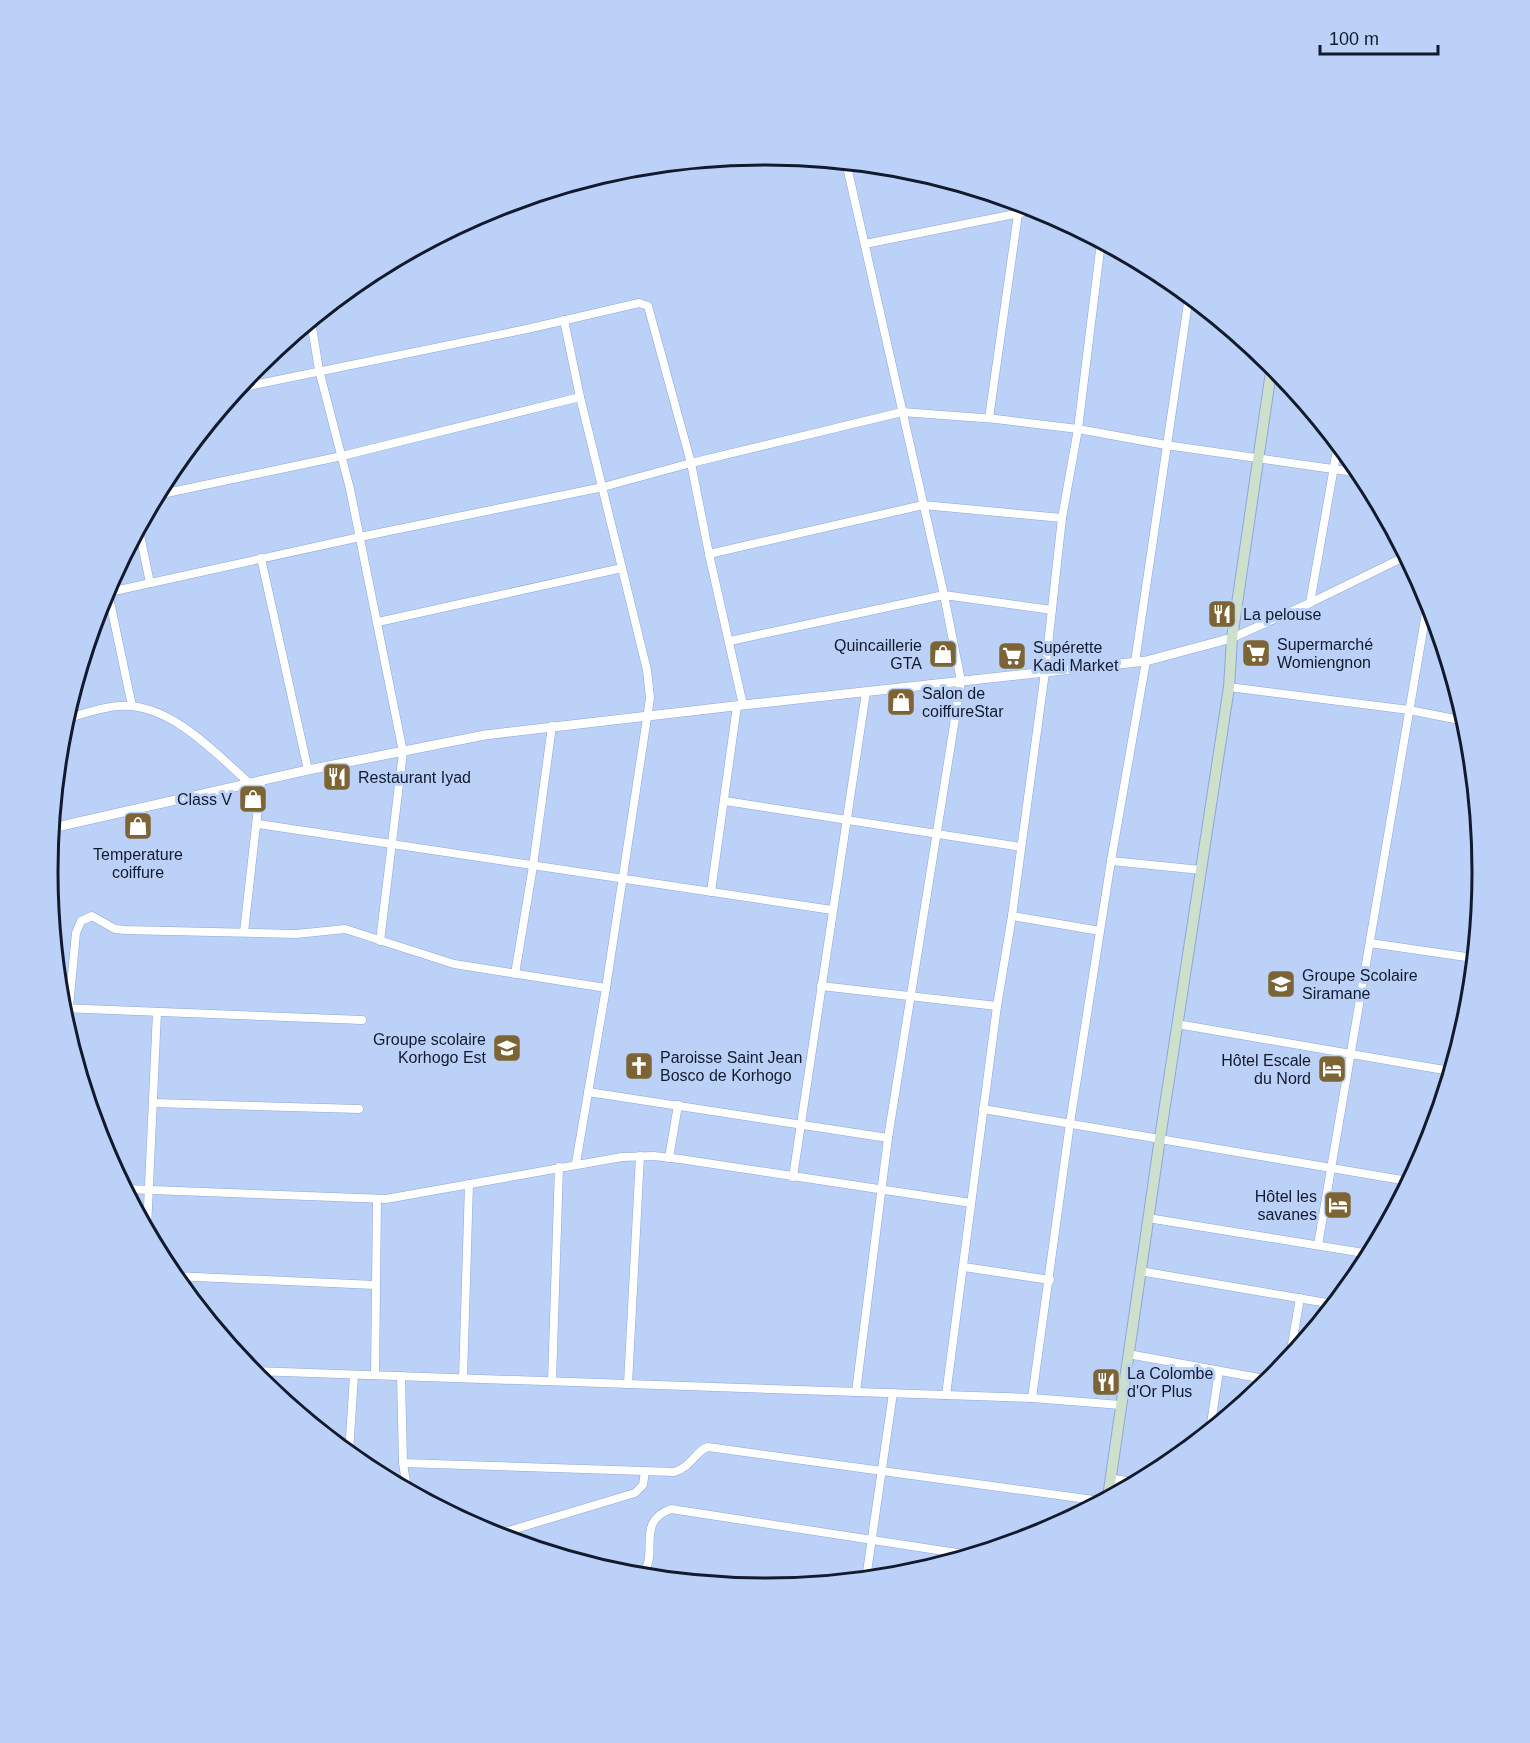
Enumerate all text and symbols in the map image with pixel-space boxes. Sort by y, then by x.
scale bar [1320,18,1438,56]
text: 100 m [1329,29,1379,49]
restaurant icon: La pelouse [1206,598,1238,630]
place label: La pelouse [1243,606,1321,623]
place label: Supermarché Womiengnon [1277,636,1373,671]
place label: Quincaillerie GTA [834,637,922,672]
supermarket icon: Supermarché Womiengnon [1240,637,1272,669]
shop icon: Quincaillerie GTA [927,638,959,670]
place label: Supérette Kadi Market [1033,639,1119,674]
supermarket icon: Supérette Kadi Market [996,640,1028,672]
place label: Salon de coiffureStar [922,685,1004,720]
shop icon: Salon de coiffureStar [885,686,917,718]
restaurant icon: Restaurant Iyad [321,761,353,793]
place label: Restaurant Iyad [358,769,471,786]
shop icon: Class V [237,783,269,815]
place label: Class V [177,791,232,808]
shop icon: Temperature coiffure [122,810,154,842]
place label: Temperature coiffure [93,846,183,881]
place label: Groupe Scolaire Siramane [1302,967,1418,1002]
school or university icon: Groupe Scolaire Siramane [1265,968,1297,1000]
place label: Groupe scolaire Korhogo Est [373,1031,487,1066]
school or university icon: Groupe scolaire Korhogo Est [491,1032,523,1064]
place label: Paroisse Saint Jean Bosco de Korhogo [660,1049,802,1084]
church icon: Paroisse Saint Jean Bosco de Korhogo [623,1050,655,1082]
place label: Hôtel Escale du Nord [1221,1052,1311,1087]
hotel icon: Hôtel Escale du Nord [1316,1053,1348,1085]
place label: Hôtel les savanes [1255,1188,1317,1223]
hotel icon: Hôtel les savanes [1322,1189,1354,1221]
place label: La Colombe d'Or Plus [1127,1365,1213,1400]
restaurant icon: La Colombe d'Or Plus [1090,1366,1122,1398]

